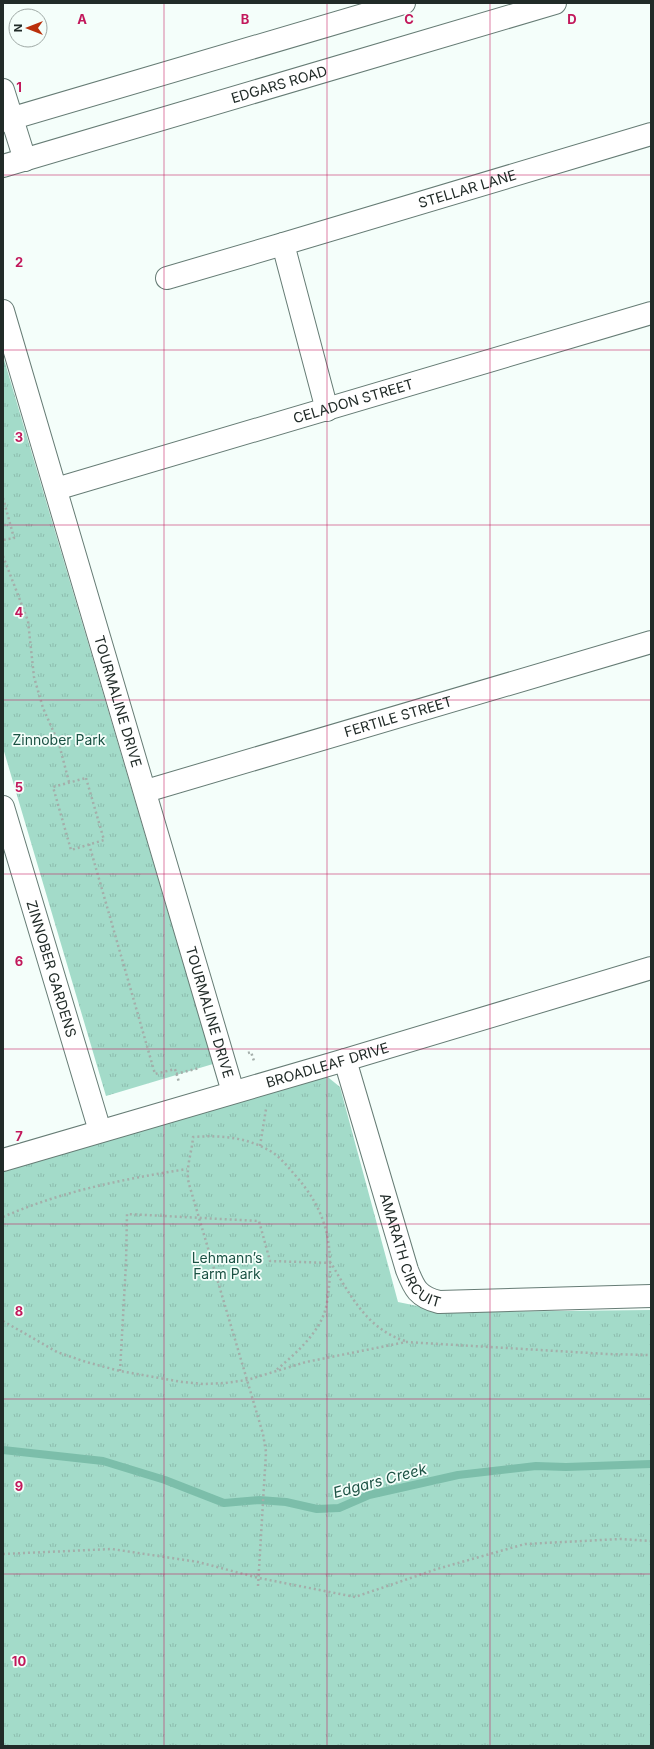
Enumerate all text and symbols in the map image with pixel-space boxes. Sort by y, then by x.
north arrow [8,8,48,48]
text: A [77,11,87,27]
text: B [241,11,250,27]
text: C [404,11,414,27]
text: D [567,11,577,27]
text: N [11,24,25,32]
street label: EDGARS ROAD [229,62,329,106]
text: 1 [16,79,22,95]
street label: STELLAR LANE [416,166,518,211]
text: 2 [15,254,23,270]
street label: CELADON STREET [291,375,415,426]
text: 3 [15,429,23,445]
text: 4 [15,604,24,620]
street label: TOURMALINE DRIVE [91,633,146,769]
street label: FERTILE STREET [342,692,454,740]
park label: Zinnober Park [12,731,106,748]
text: 5 [15,779,23,795]
street label: ZINNOBER GARDENS [23,898,80,1039]
street label: TOURMALINE DRIVE [183,944,237,1080]
text: 6 [15,953,23,969]
street label: BROADLEAF DRIVE [264,1038,391,1091]
text: 7 [15,1128,23,1144]
street label: AMARATH CIRCUIT [377,1191,443,1310]
park label: Lehmann’s Farm Park [192,1249,262,1282]
text: 8 [15,1303,23,1319]
water label: Edgars Creek [331,1459,430,1502]
text: 9 [15,1478,23,1494]
text: 10 [12,1653,26,1669]

